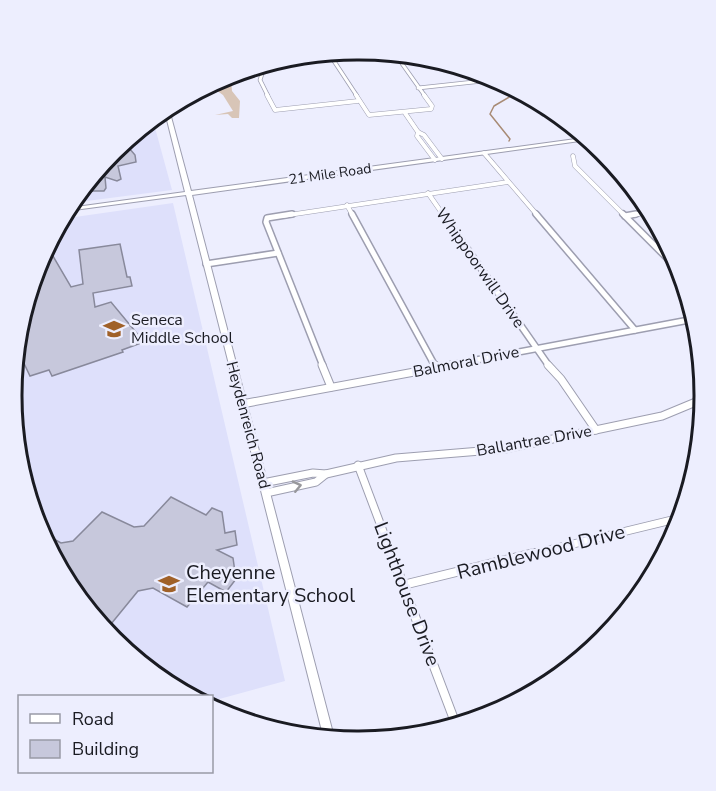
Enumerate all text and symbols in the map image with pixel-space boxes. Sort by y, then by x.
street label: 21 Mile Road [287,159,373,189]
street label: Whippoorwill Drive [430,204,530,332]
place label: Seneca Middle School [131,309,233,349]
school or university icon: Seneca Middle School [102,317,126,341]
street label: Balmoral Drive [411,341,521,383]
street label: Heydenreich Road [220,359,276,491]
street label: Ballantrae Drive [475,420,593,462]
one-way arrow [292,481,302,494]
street label: Lighthouse Drive [367,518,447,670]
street label: Ramblewood Drive [454,518,628,586]
place label: Cheyenne Elementary School [186,559,355,609]
school or university icon: Cheyenne Elementary School [157,572,181,596]
legend [18,695,213,773]
text: Road [72,707,114,731]
text: Building [72,737,139,761]

